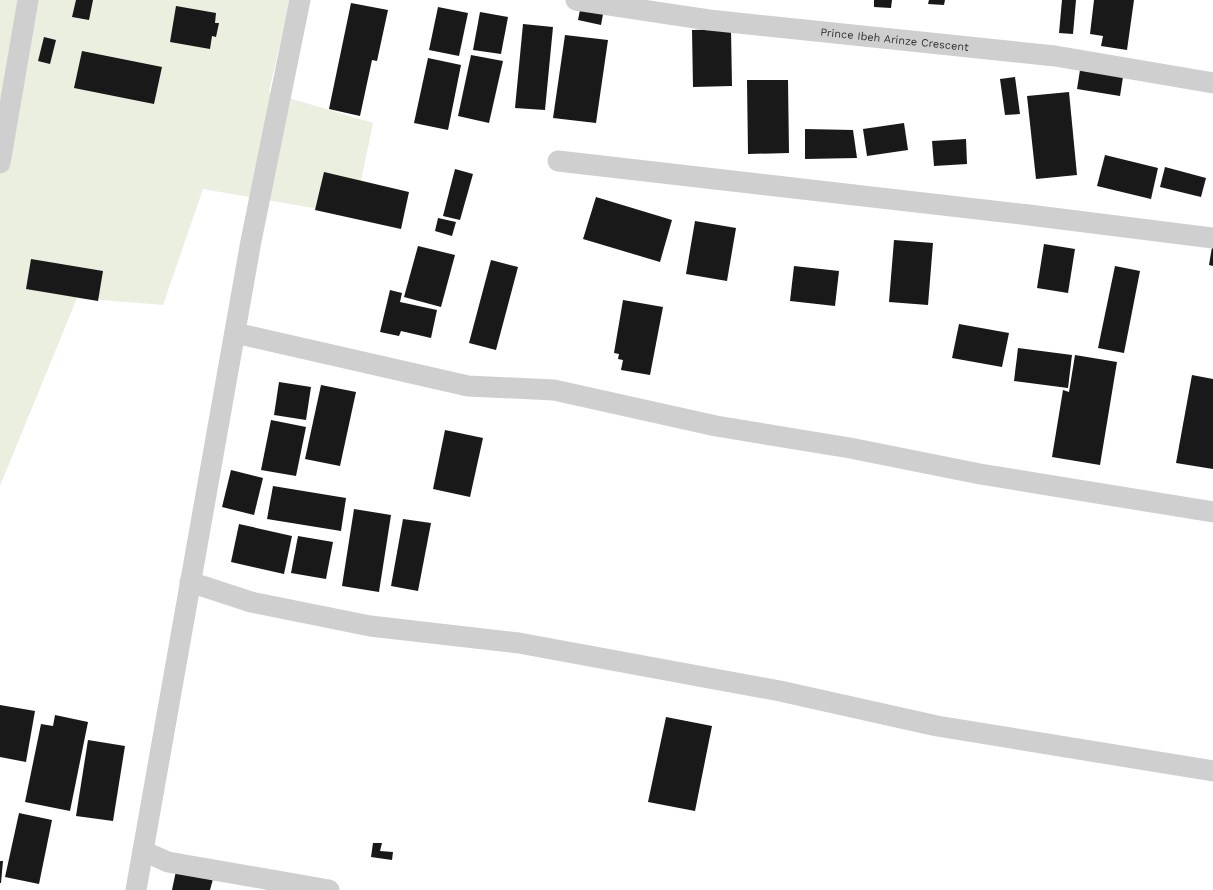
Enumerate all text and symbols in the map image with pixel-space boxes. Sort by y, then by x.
street label: Prince Ibeh Arinze Crescent [820,26,970,54]

